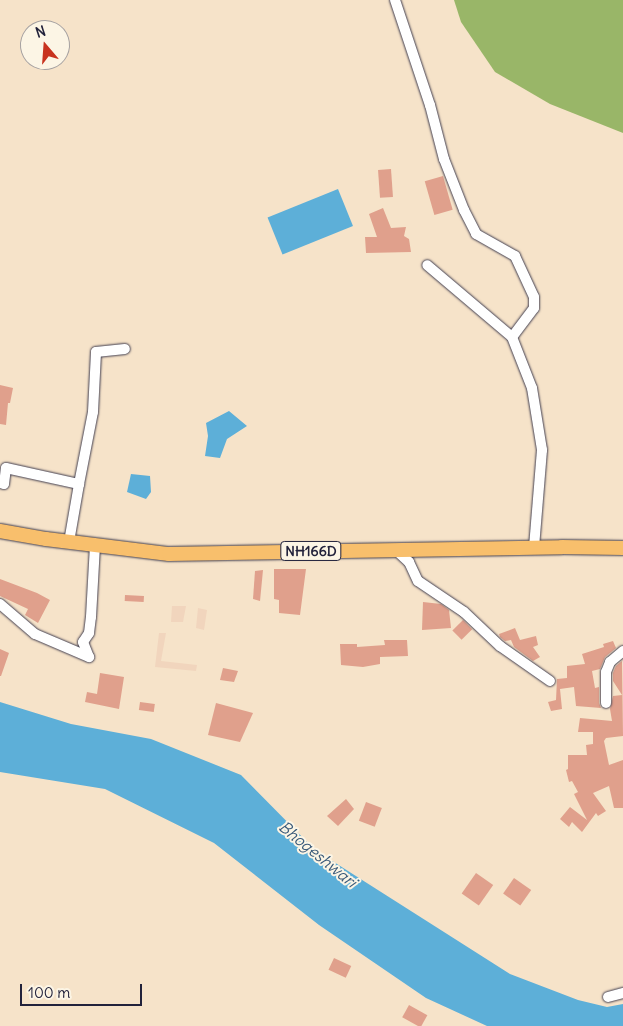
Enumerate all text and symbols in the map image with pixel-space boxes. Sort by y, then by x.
north arrow [20,20,70,70]
text: N [33,22,48,42]
road number: NH166D [280,540,342,562]
water label: Bhogeshwari [275,817,361,891]
scale bar [22,974,145,1006]
text: 100 m [28,983,70,1002]

